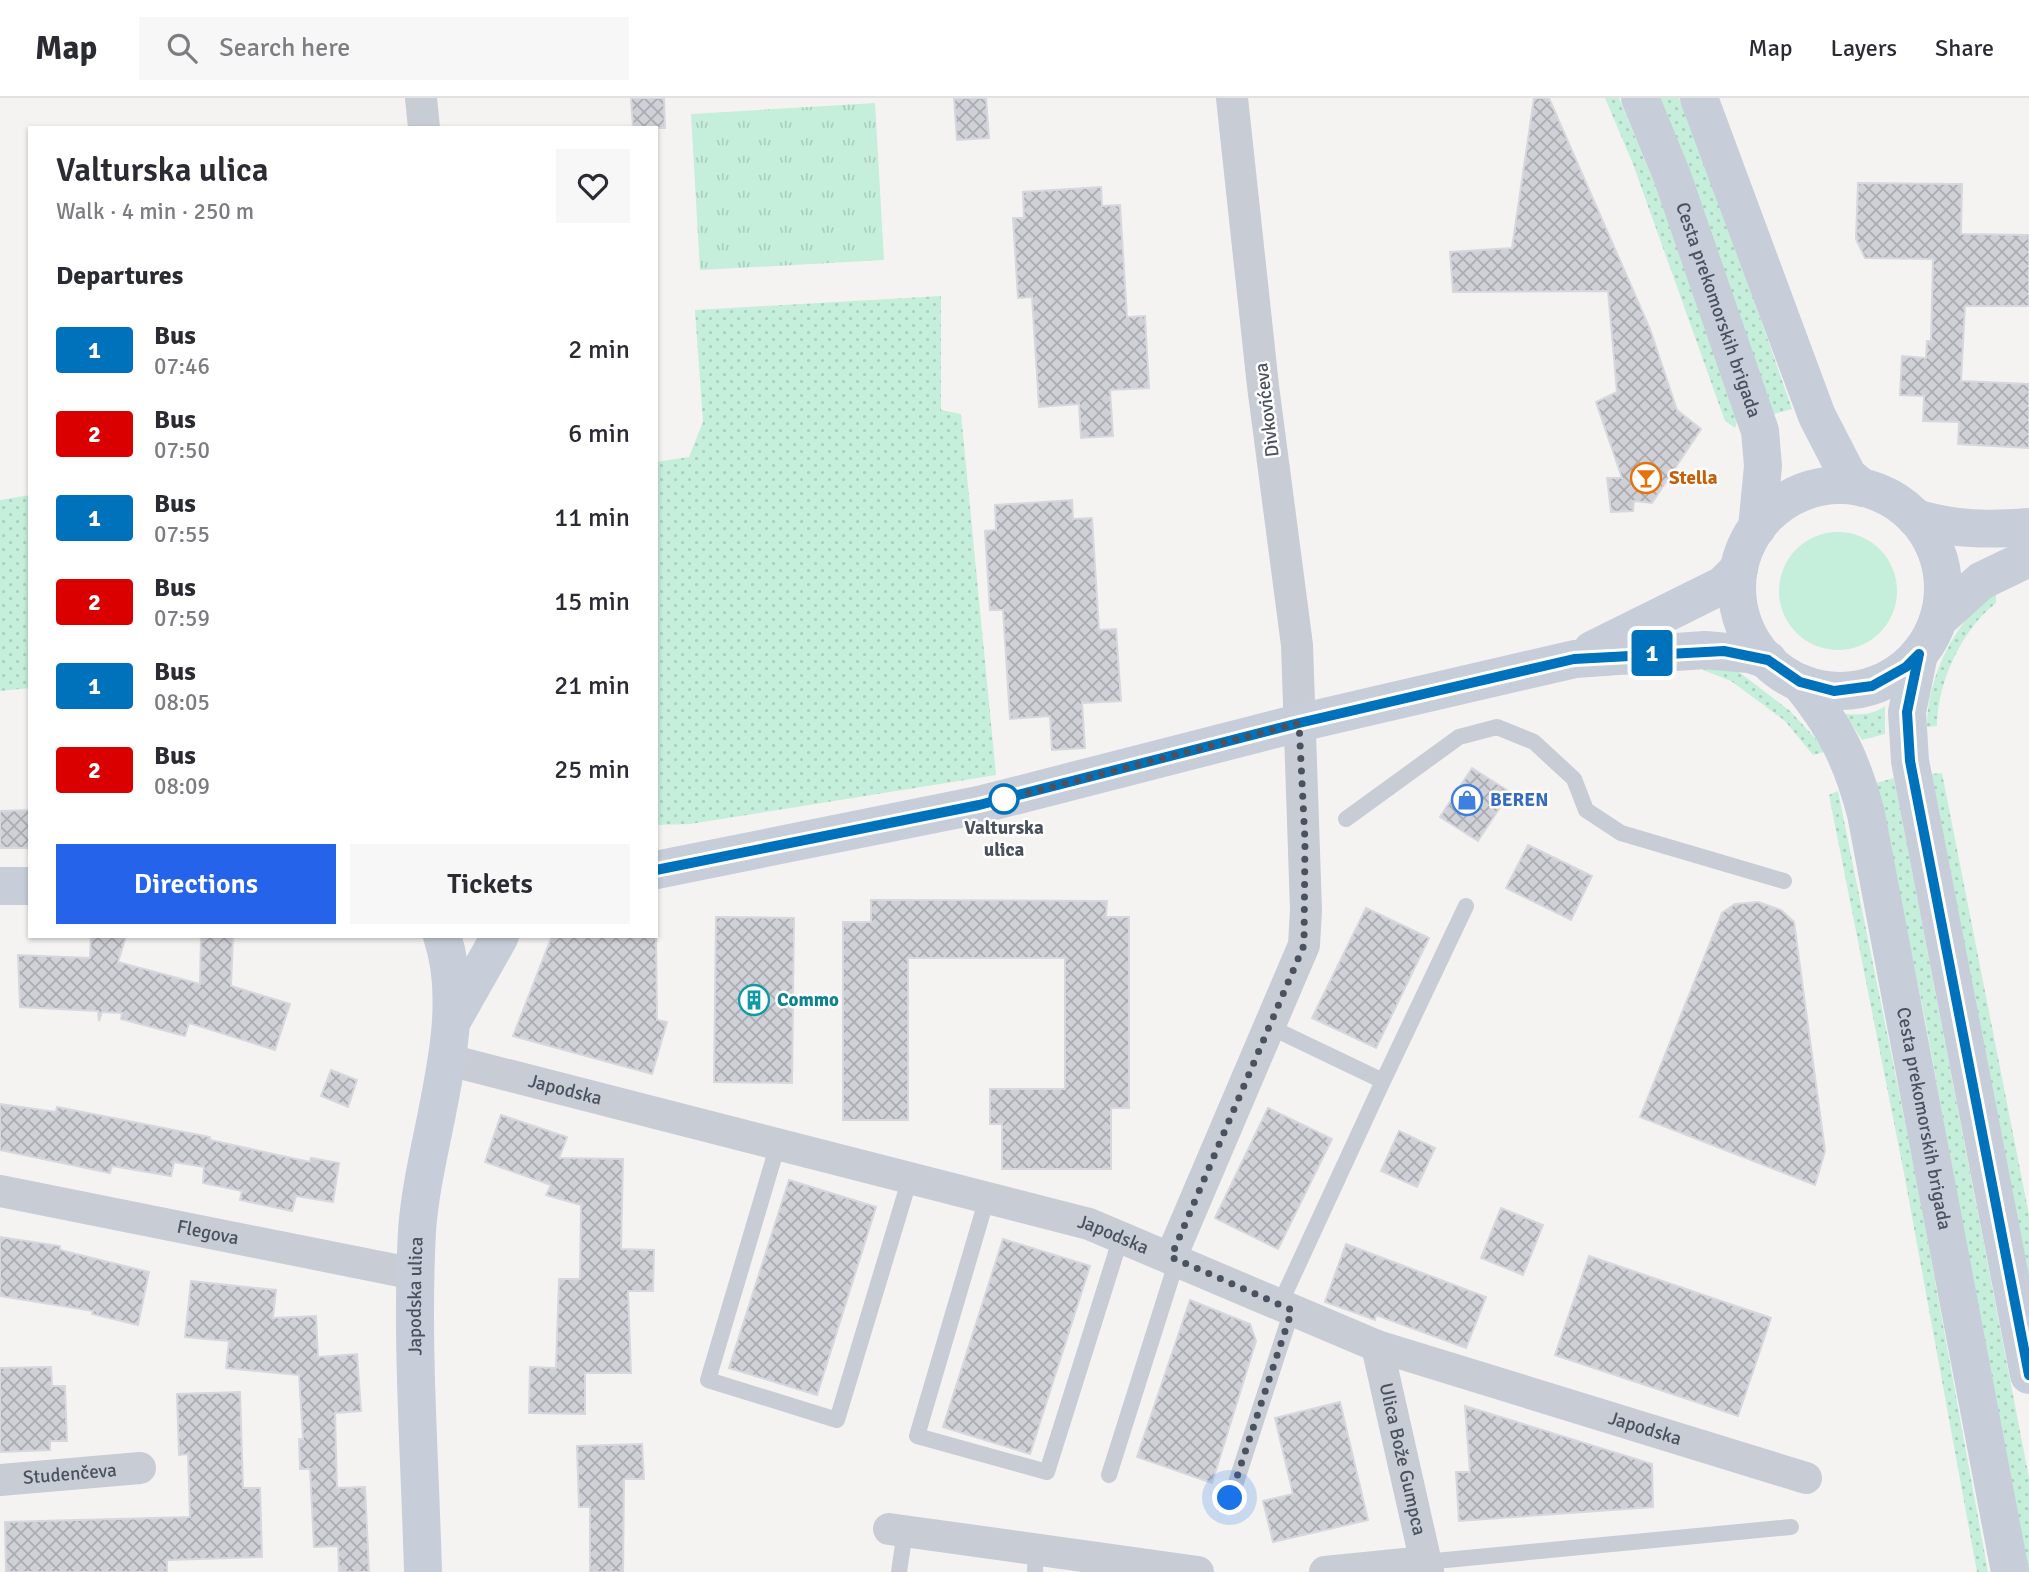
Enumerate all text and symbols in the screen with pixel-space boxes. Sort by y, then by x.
search box [139,17,629,80]
text: Map [35,28,97,69]
icon: search [163,29,201,67]
text: Search here [219,32,350,64]
text: Map [1748,33,1793,63]
text: Layers [1831,33,1897,63]
text: Share [1935,33,1994,63]
button: heart [556,149,630,223]
text: Valturska ulica [56,150,269,191]
text: Walk · 4 min · 250 m [56,197,254,226]
street label: Cesta prekomorskih brigada [1670,199,1766,421]
text: Departures [56,260,183,292]
text: Bus [154,320,196,352]
text: 2 min [568,334,630,366]
text: 1 [88,335,101,365]
text: 07:46 [154,352,210,381]
street label: Divkovićeva [1249,362,1285,458]
text: Bus [154,404,196,436]
text: 6 min [568,418,630,450]
text: 2 [88,419,101,449]
text: 07:50 [154,436,210,465]
bar icon: Stella [1629,461,1663,495]
place label: Stella [1669,466,1718,490]
text: Bus [154,488,196,520]
text: 11 min [554,502,630,534]
text: 1 [88,503,101,533]
text: 07:55 [154,520,210,549]
text: Bus [154,572,196,604]
text: 15 min [554,586,630,618]
text: 2 [88,587,101,617]
text: 07:59 [154,604,210,633]
line badge: 1 [1629,630,1675,676]
text: 1 [1646,638,1658,668]
text: Bus [154,656,196,688]
text: 21 min [554,670,630,702]
text: 1 [88,671,101,701]
text: 08:05 [154,688,210,717]
text: Bus [154,740,196,772]
text: 25 min [554,754,630,786]
text: 2 [88,755,101,785]
text: 08:09 [154,772,210,801]
shop icon: BEREN [1450,783,1484,817]
marker: Valturska ulica [989,784,1019,814]
place label: BEREN [1490,788,1548,812]
place label: Valturska ulica [964,816,1044,862]
button: Directions [56,844,336,924]
button: Tickets [350,844,630,924]
building icon: Commo [737,983,771,1017]
place label: Commo [777,988,839,1012]
street label: Cesta prekomorskih brigada [1891,1005,1957,1232]
street label: Japodska [526,1069,605,1111]
street label: Japodska [1075,1210,1152,1260]
street label: Flegova [175,1215,241,1251]
street label: Japodska ulica [403,1236,429,1356]
street label: Ulica Bože Gumpca [1374,1381,1431,1538]
street label: Japodska [1606,1406,1684,1451]
street label: Studenčeva [22,1458,118,1490]
your location [1212,1480,1247,1515]

